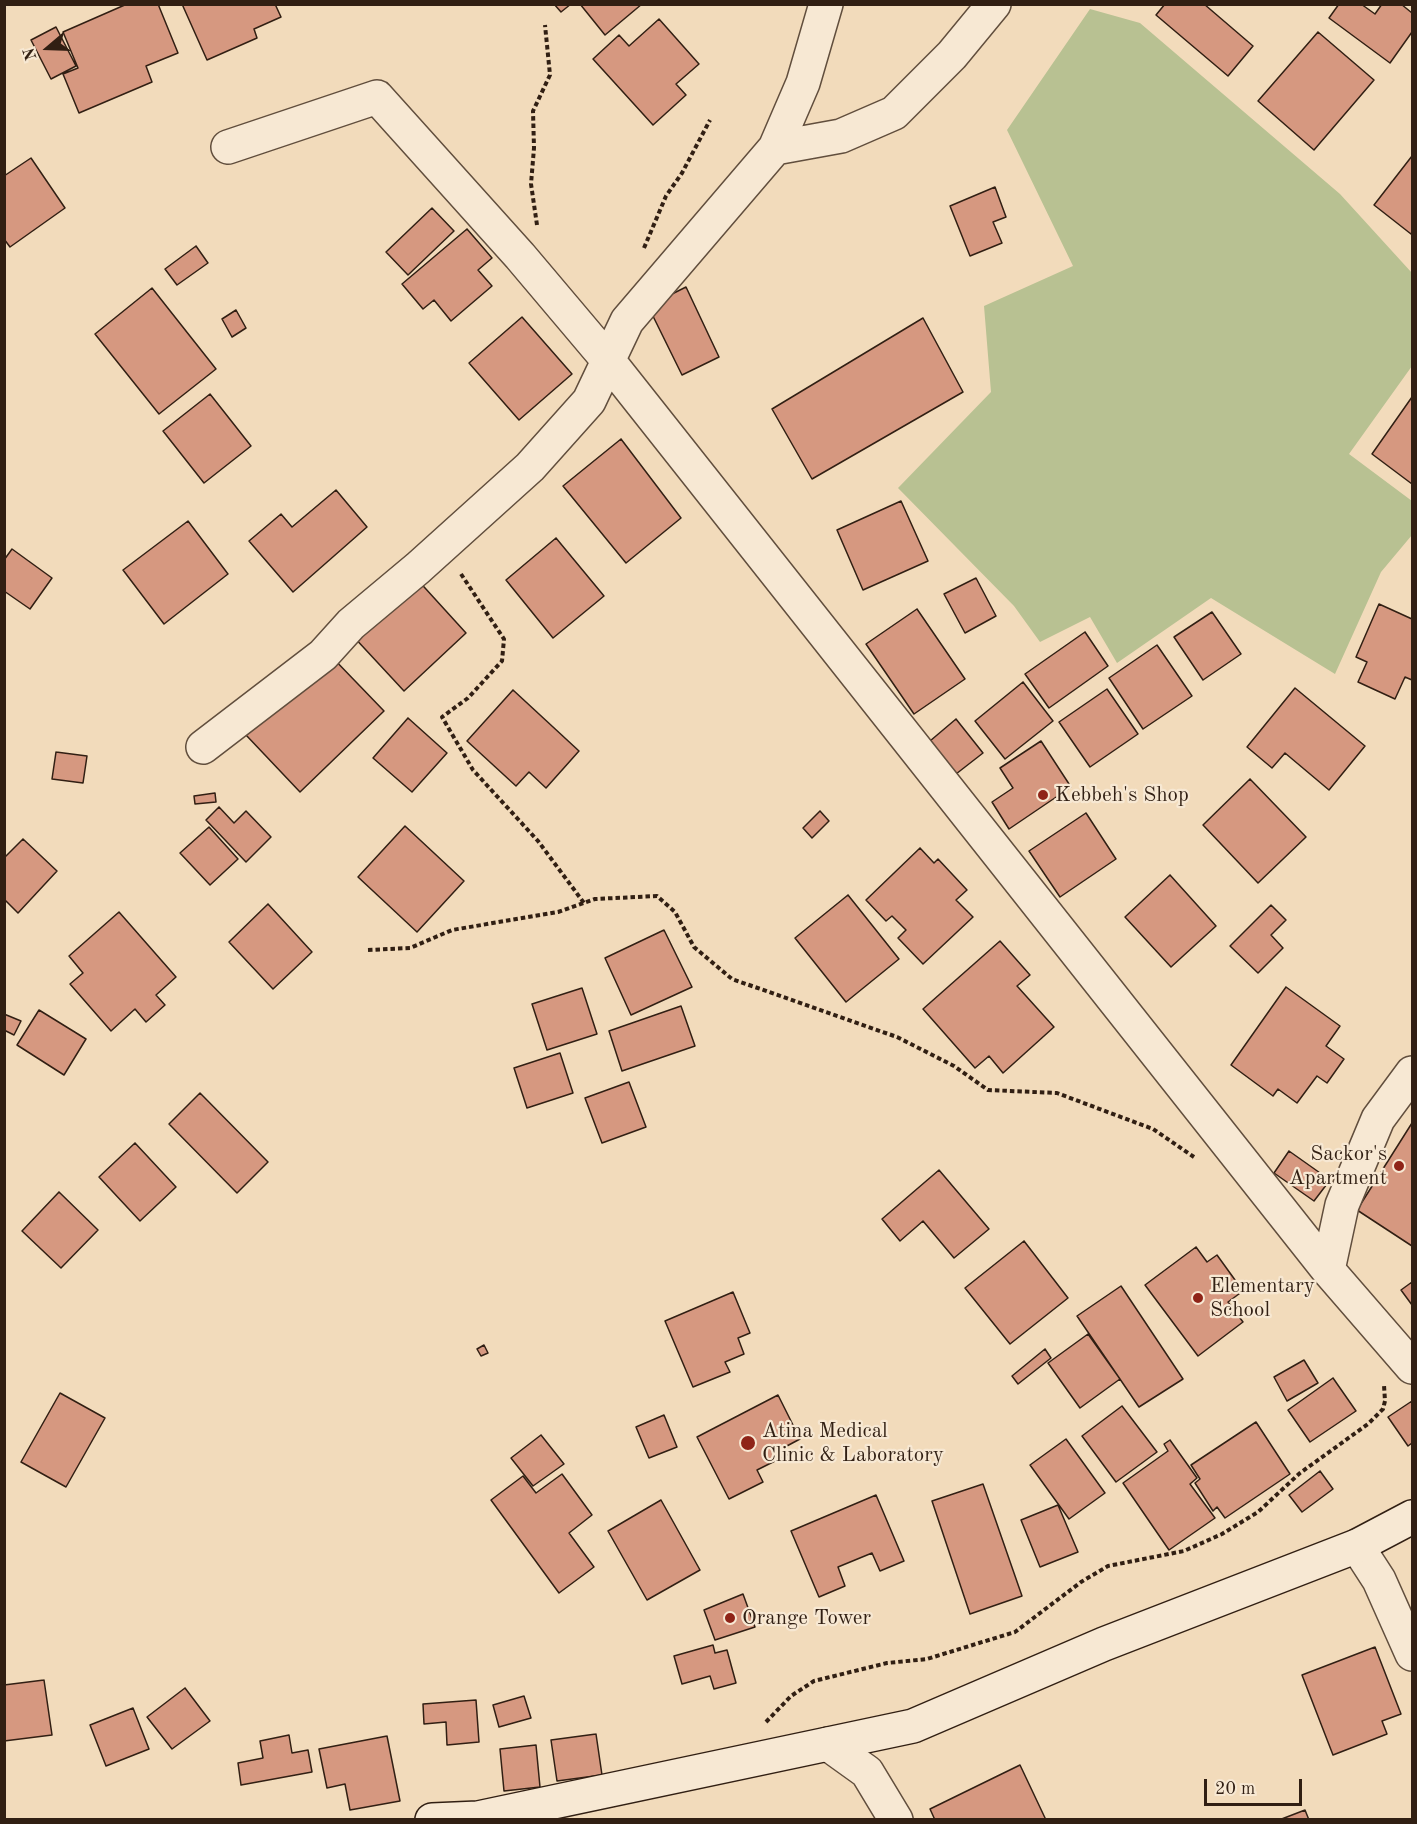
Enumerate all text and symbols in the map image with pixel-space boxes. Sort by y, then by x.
north arrow [18,18,78,78]
text: N [21,45,41,62]
place label: Kebbeh's Shop [1055,782,1189,808]
marker: Kebbeh's Shop [1036,788,1050,802]
place label: Sackor's Apartment [1289,1141,1387,1191]
marker: Sackor's Apartment [1392,1159,1406,1173]
place label: Elementary School [1210,1273,1315,1323]
marker: Elementary School [1191,1291,1205,1305]
place label: Atina Medical Clinic & Laboratory [762,1418,944,1468]
marker: Atina Medical Clinic & Laboratory [739,1434,757,1452]
place label: Orange Tower [742,1605,871,1631]
marker: Orange Tower [723,1611,737,1625]
scale bar [1207,1767,1304,1805]
text: 20 m [1215,1780,1255,1798]

